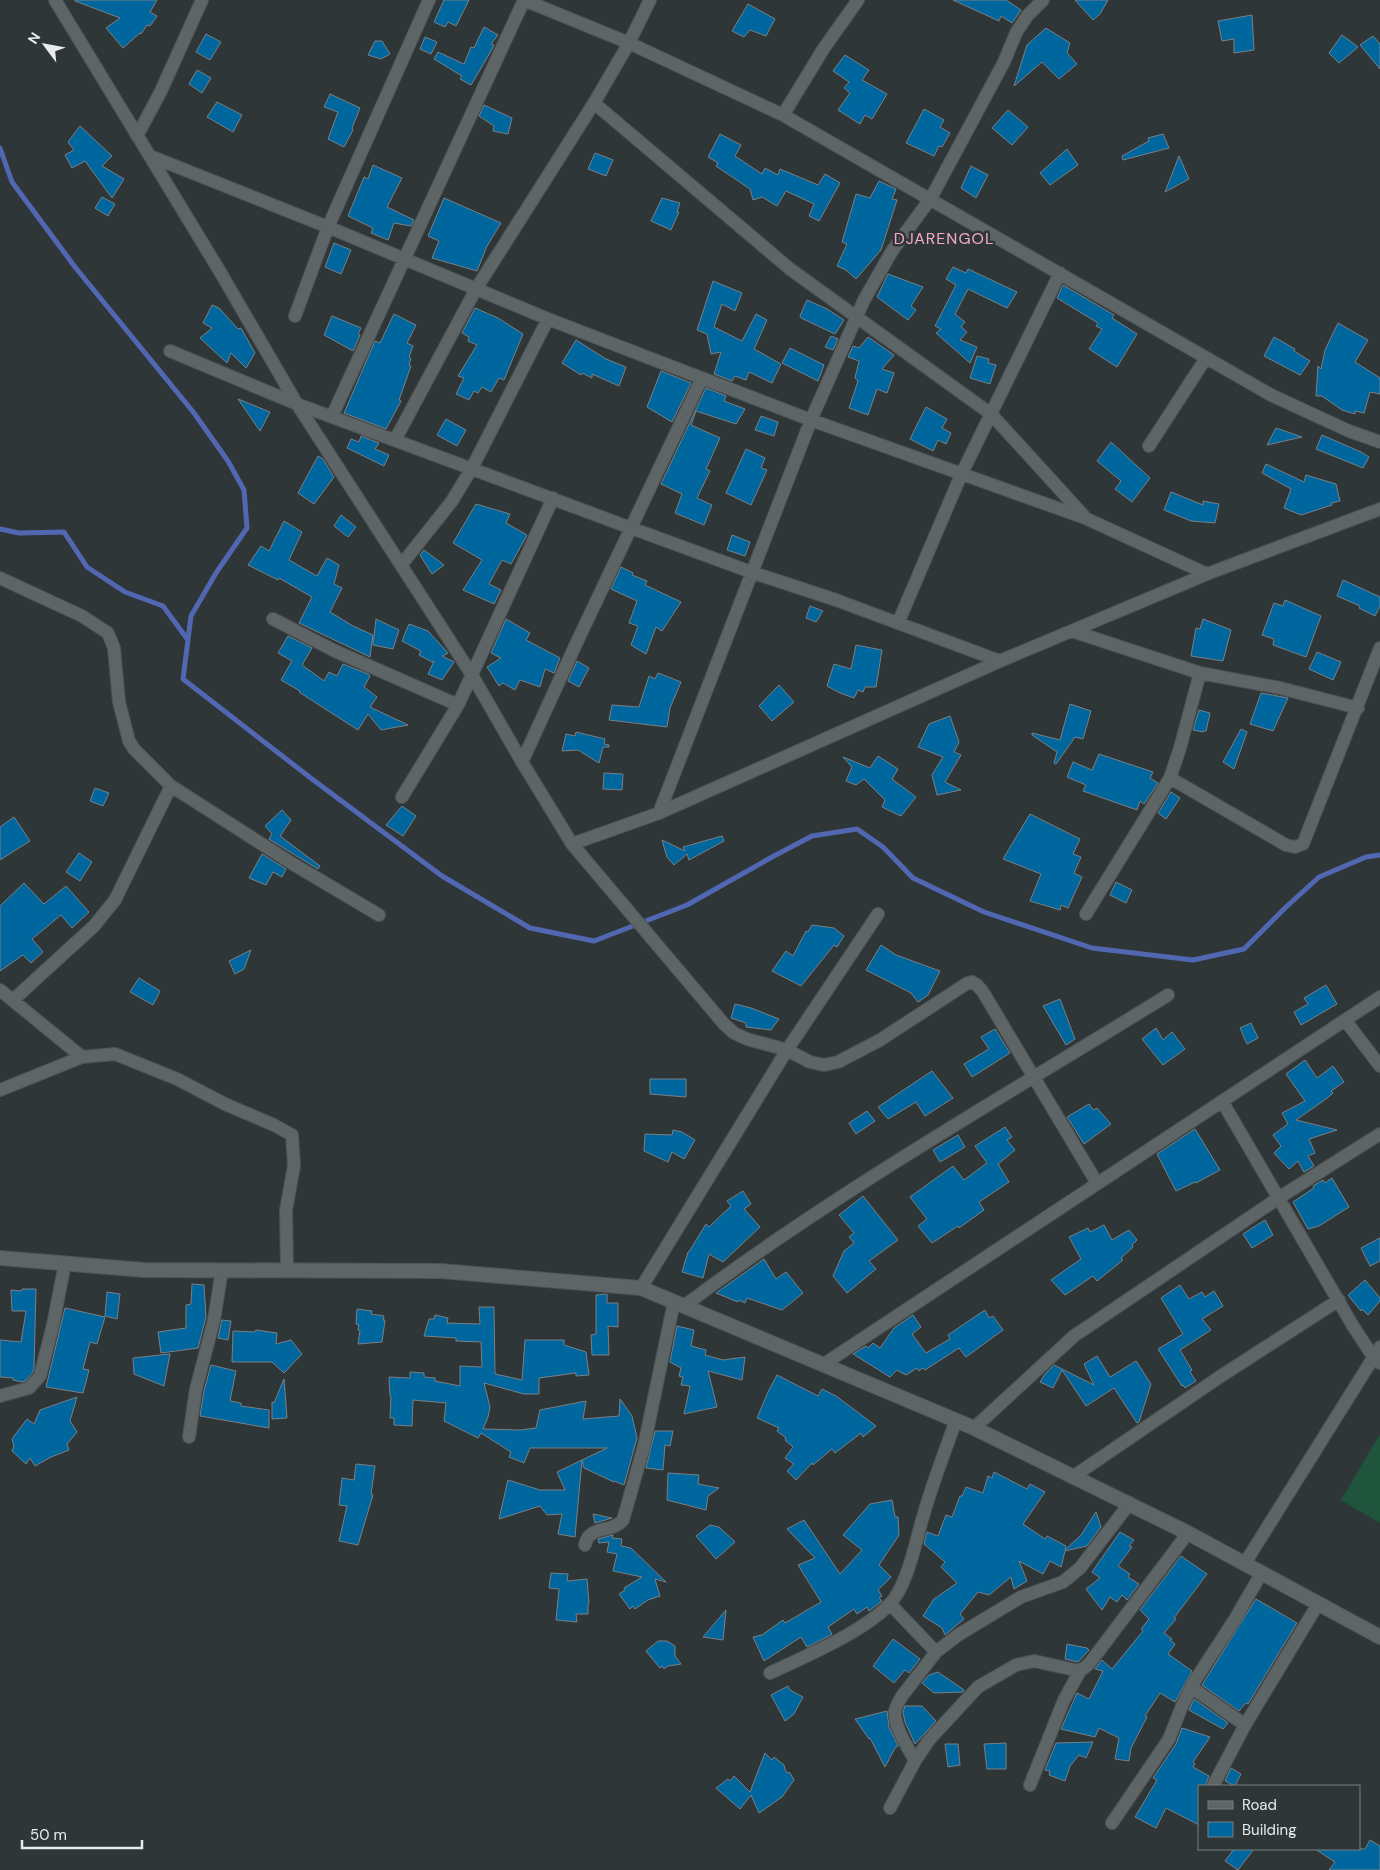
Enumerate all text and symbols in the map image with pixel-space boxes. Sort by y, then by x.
north arrow [20,20,70,70]
text: N [24,29,44,47]
district label: DJARENGOL [894,228,994,249]
legend [1198,1785,1360,1850]
text: Road [1242,1795,1277,1815]
scale bar [22,1818,142,1850]
text: Building [1242,1820,1297,1840]
text: 50 m [30,1825,67,1845]

